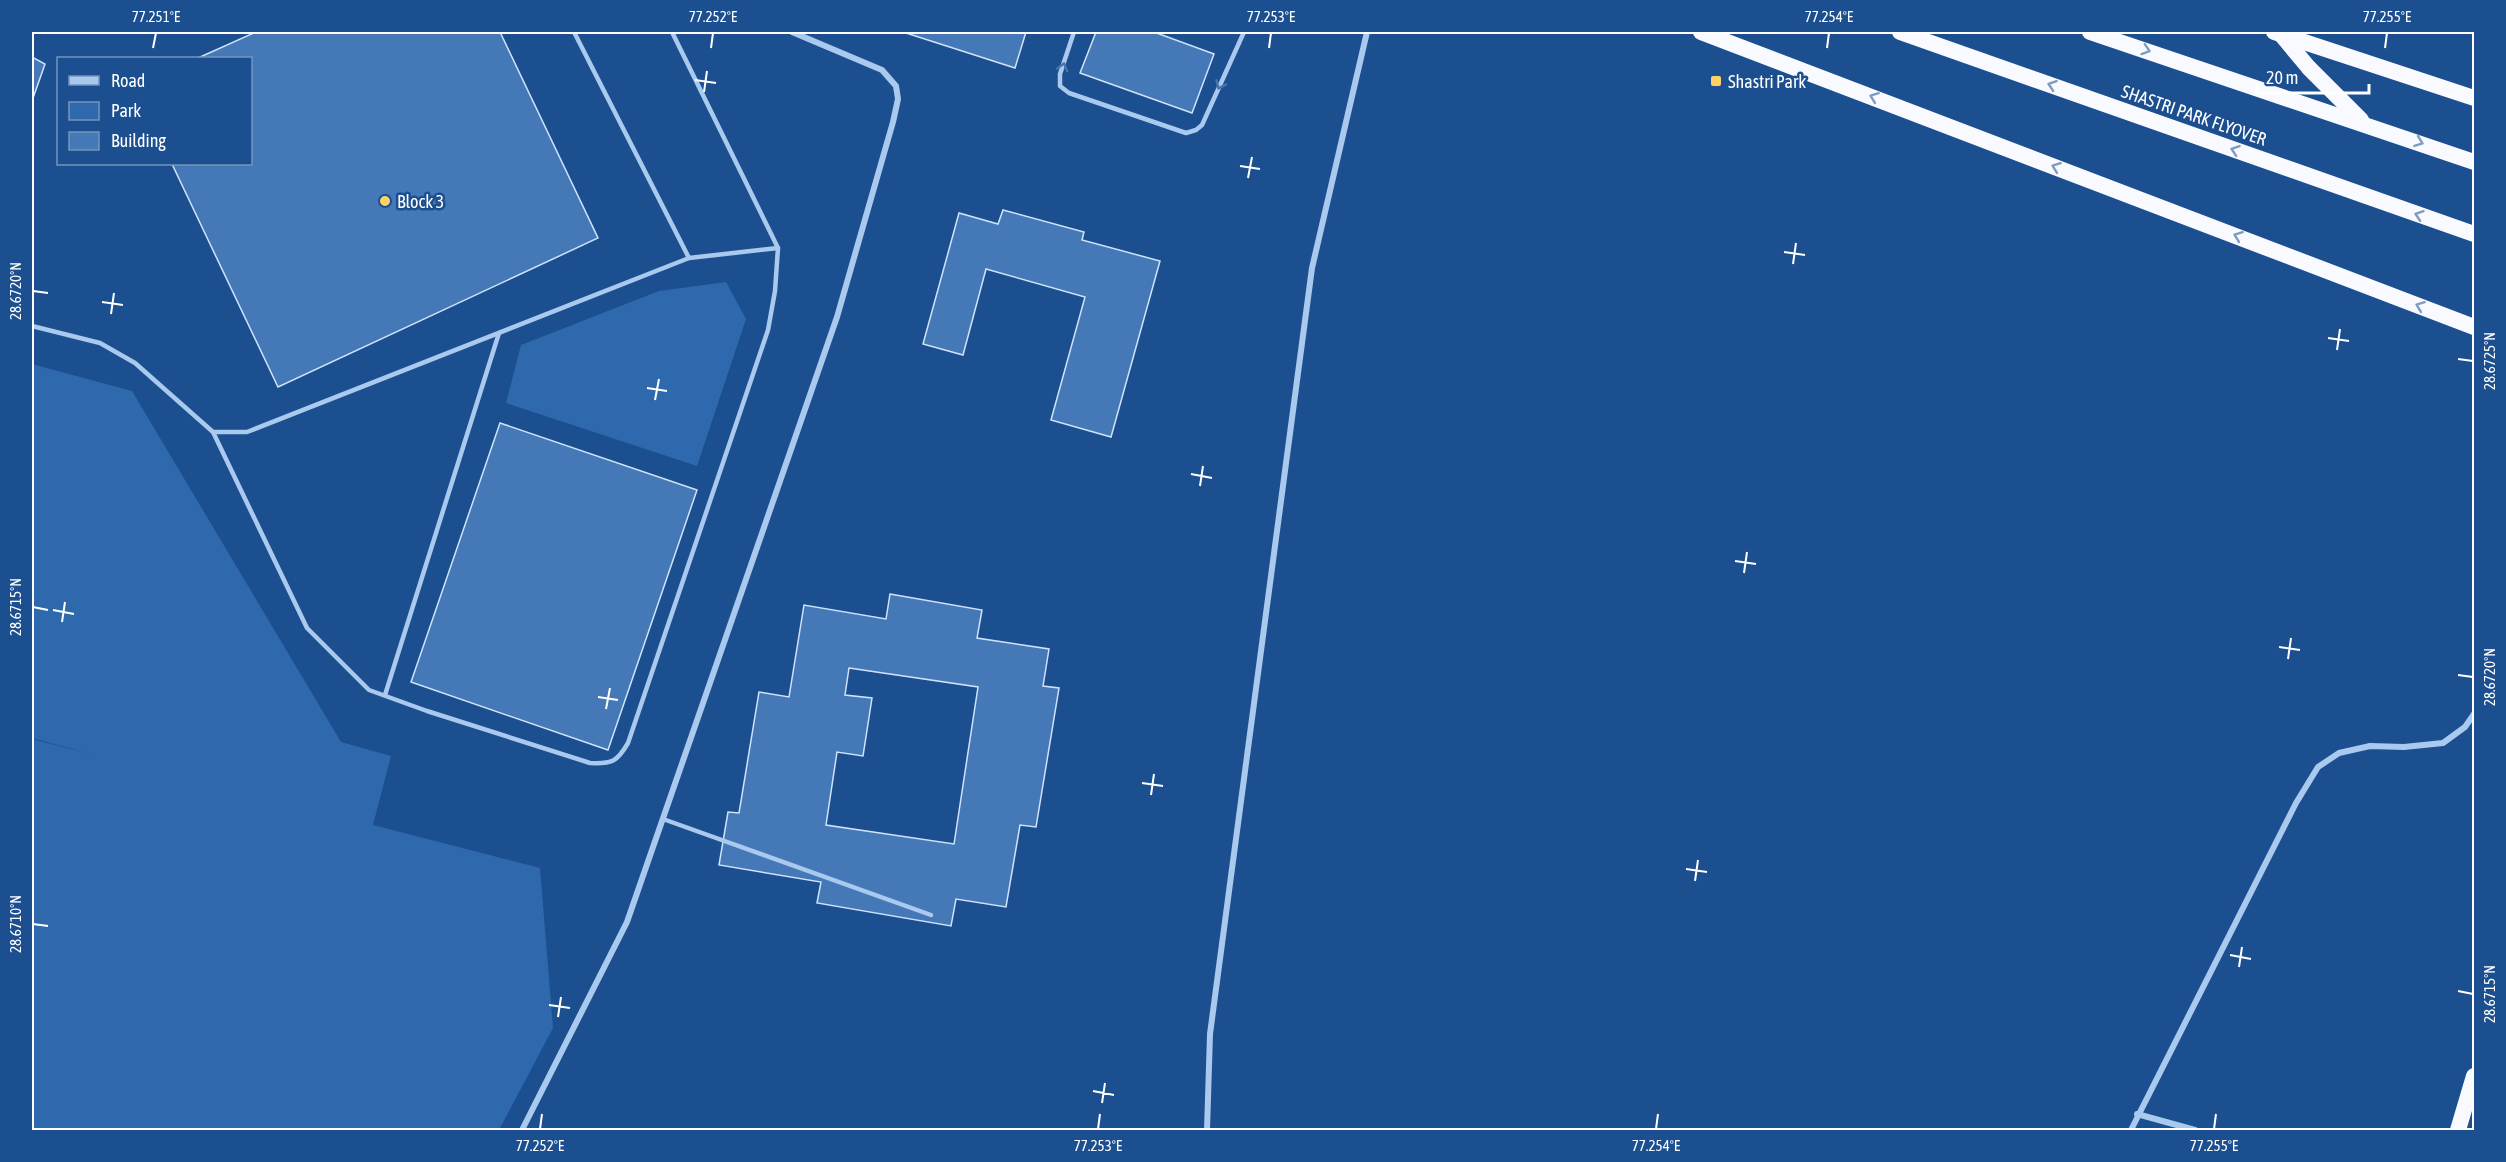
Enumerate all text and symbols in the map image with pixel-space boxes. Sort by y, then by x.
text: 77.251°E [132,8,181,25]
text: 77.252°E [689,8,738,25]
text: 77.253°E [1247,8,1296,25]
text: 77.254°E [1805,8,1854,25]
text: 77.255°E [2363,8,2412,25]
one-way arrow [2140,43,2151,55]
legend [57,57,252,165]
scale bar [2257,57,2370,95]
one-way arrow [1055,62,1068,72]
text: 20 m [2266,67,2298,88]
text: Road [111,70,145,91]
place label: Shastri Park [1728,71,1806,92]
marker: Shastri Park [1709,74,1723,88]
one-way arrow [1216,78,1228,89]
one-way arrow [2047,80,2057,93]
street label: SHASTRI PARK FLYOVER [2119,80,2269,150]
one-way arrow [1869,92,1880,104]
text: Park [111,100,141,121]
text: Building [111,130,166,151]
one-way arrow [2413,135,2424,147]
one-way arrow [2231,145,2241,158]
one-way arrow [2051,161,2061,174]
place label: Block 3 [397,191,444,212]
marker: Block 3 [378,194,392,208]
one-way arrow [2414,209,2425,222]
one-way arrow [2233,231,2244,243]
text: 28.6720°N [7,262,24,320]
one-way arrow [2415,301,2426,313]
text: 28.6725°N [2481,332,2498,390]
text: 28.6715°N [7,578,24,636]
text: 28.6720°N [2481,648,2498,706]
text: 28.6710°N [7,895,24,953]
text: 28.6715°N [2481,965,2498,1023]
text: 77.252°E [516,1137,565,1154]
text: 77.253°E [1074,1137,1123,1154]
text: 77.254°E [1632,1137,1681,1154]
text: 77.255°E [2190,1137,2239,1154]

